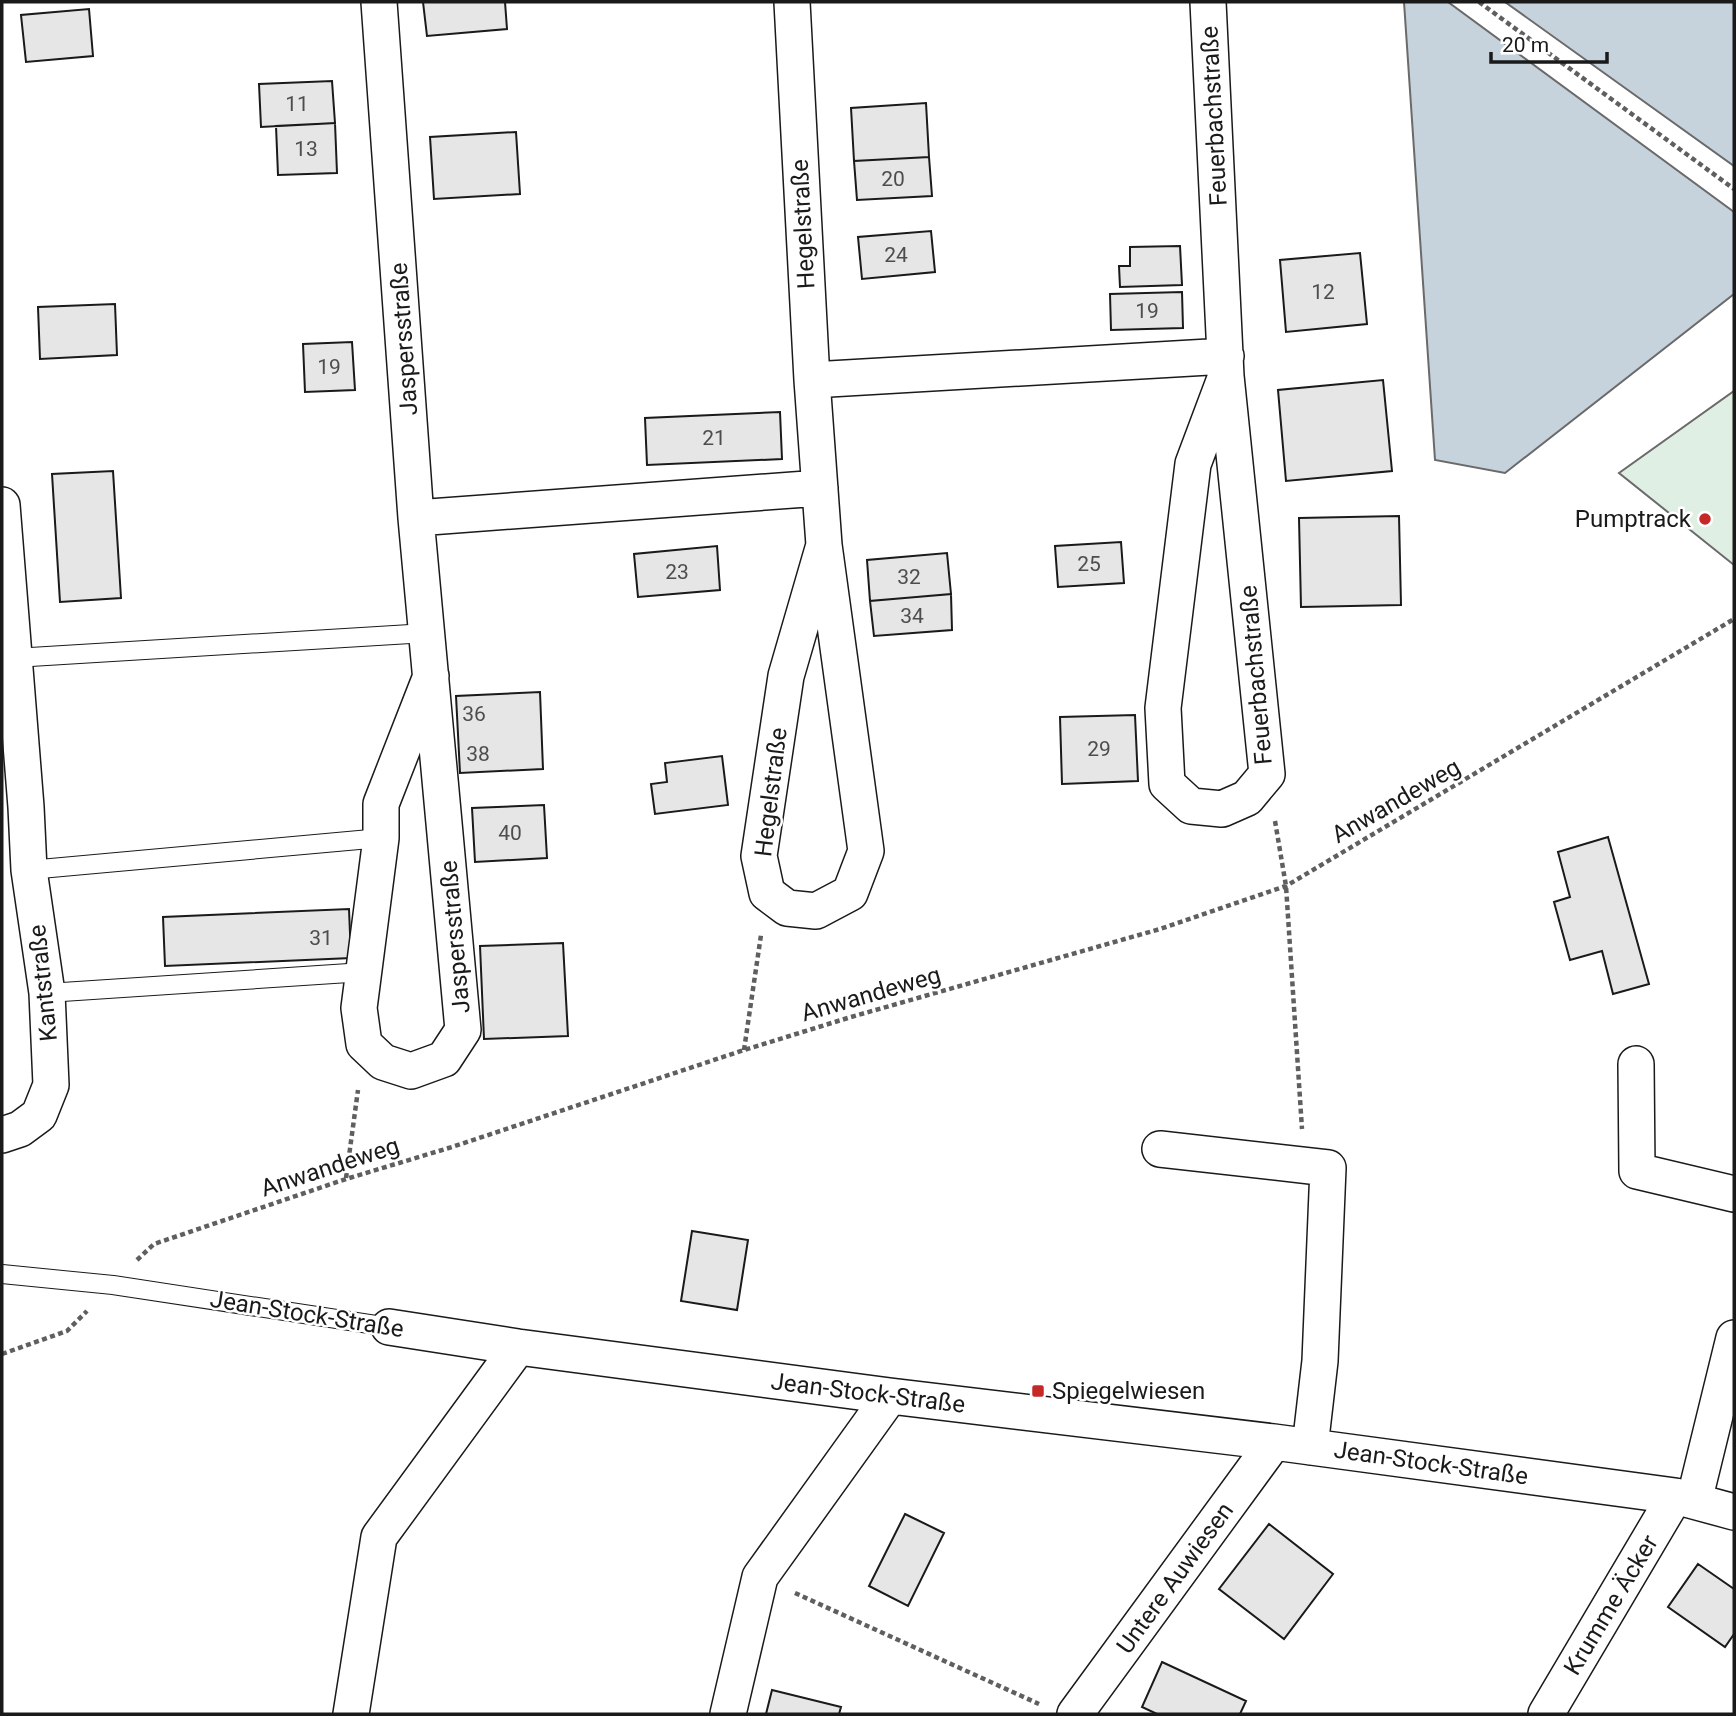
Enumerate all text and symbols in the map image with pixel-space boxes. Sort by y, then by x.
scale bar [1491,21,1606,65]
street label: Feuerbachstraße [1195,25,1233,207]
text: 20 m [1502,33,1549,57]
house number: 11 [285,92,309,116]
house number: 13 [294,137,318,161]
street label: Hegelstraße [786,158,820,290]
house number: 20 [881,167,905,191]
house number: 24 [884,243,908,267]
street label: Jaspersstraße [385,262,423,416]
house number: 12 [1311,280,1335,304]
house number: 19 [1135,299,1159,323]
house number: 19 [317,355,341,379]
house number: 21 [702,426,726,450]
place label: Pumptrack [1575,505,1692,533]
marker: Pumptrack [1697,511,1713,527]
house number: 25 [1077,552,1101,576]
house number: 23 [665,560,689,584]
house number: 32 [897,565,921,589]
street label: Feuerbachstraße [1234,584,1278,766]
house number: 34 [900,604,924,628]
house number: 36 [462,702,486,726]
street label: Hegelstraße [749,726,793,858]
house number: 29 [1087,737,1111,761]
house number: 38 [466,742,490,766]
street label: Anwandeweg [1327,753,1465,849]
house number: 40 [498,821,522,845]
street label: Jaspersstraße [434,859,476,1015]
street label: Kantstraße [23,923,63,1043]
house number: 31 [309,926,333,950]
street label: Anwandeweg [798,961,944,1027]
street label: Anwandeweg [257,1131,403,1203]
street label: Jean-Stock-Straße [208,1285,406,1343]
street label: Jean-Stock-Straße [769,1367,967,1419]
place label: Spiegelwiesen [1052,1377,1205,1405]
marker: Spiegelwiesen [1030,1383,1046,1399]
street label: Jean-Stock-Straße [1332,1436,1530,1490]
street label: Untere Auwiesen [1111,1497,1239,1659]
street label: Krumme Äcker [1558,1530,1664,1680]

